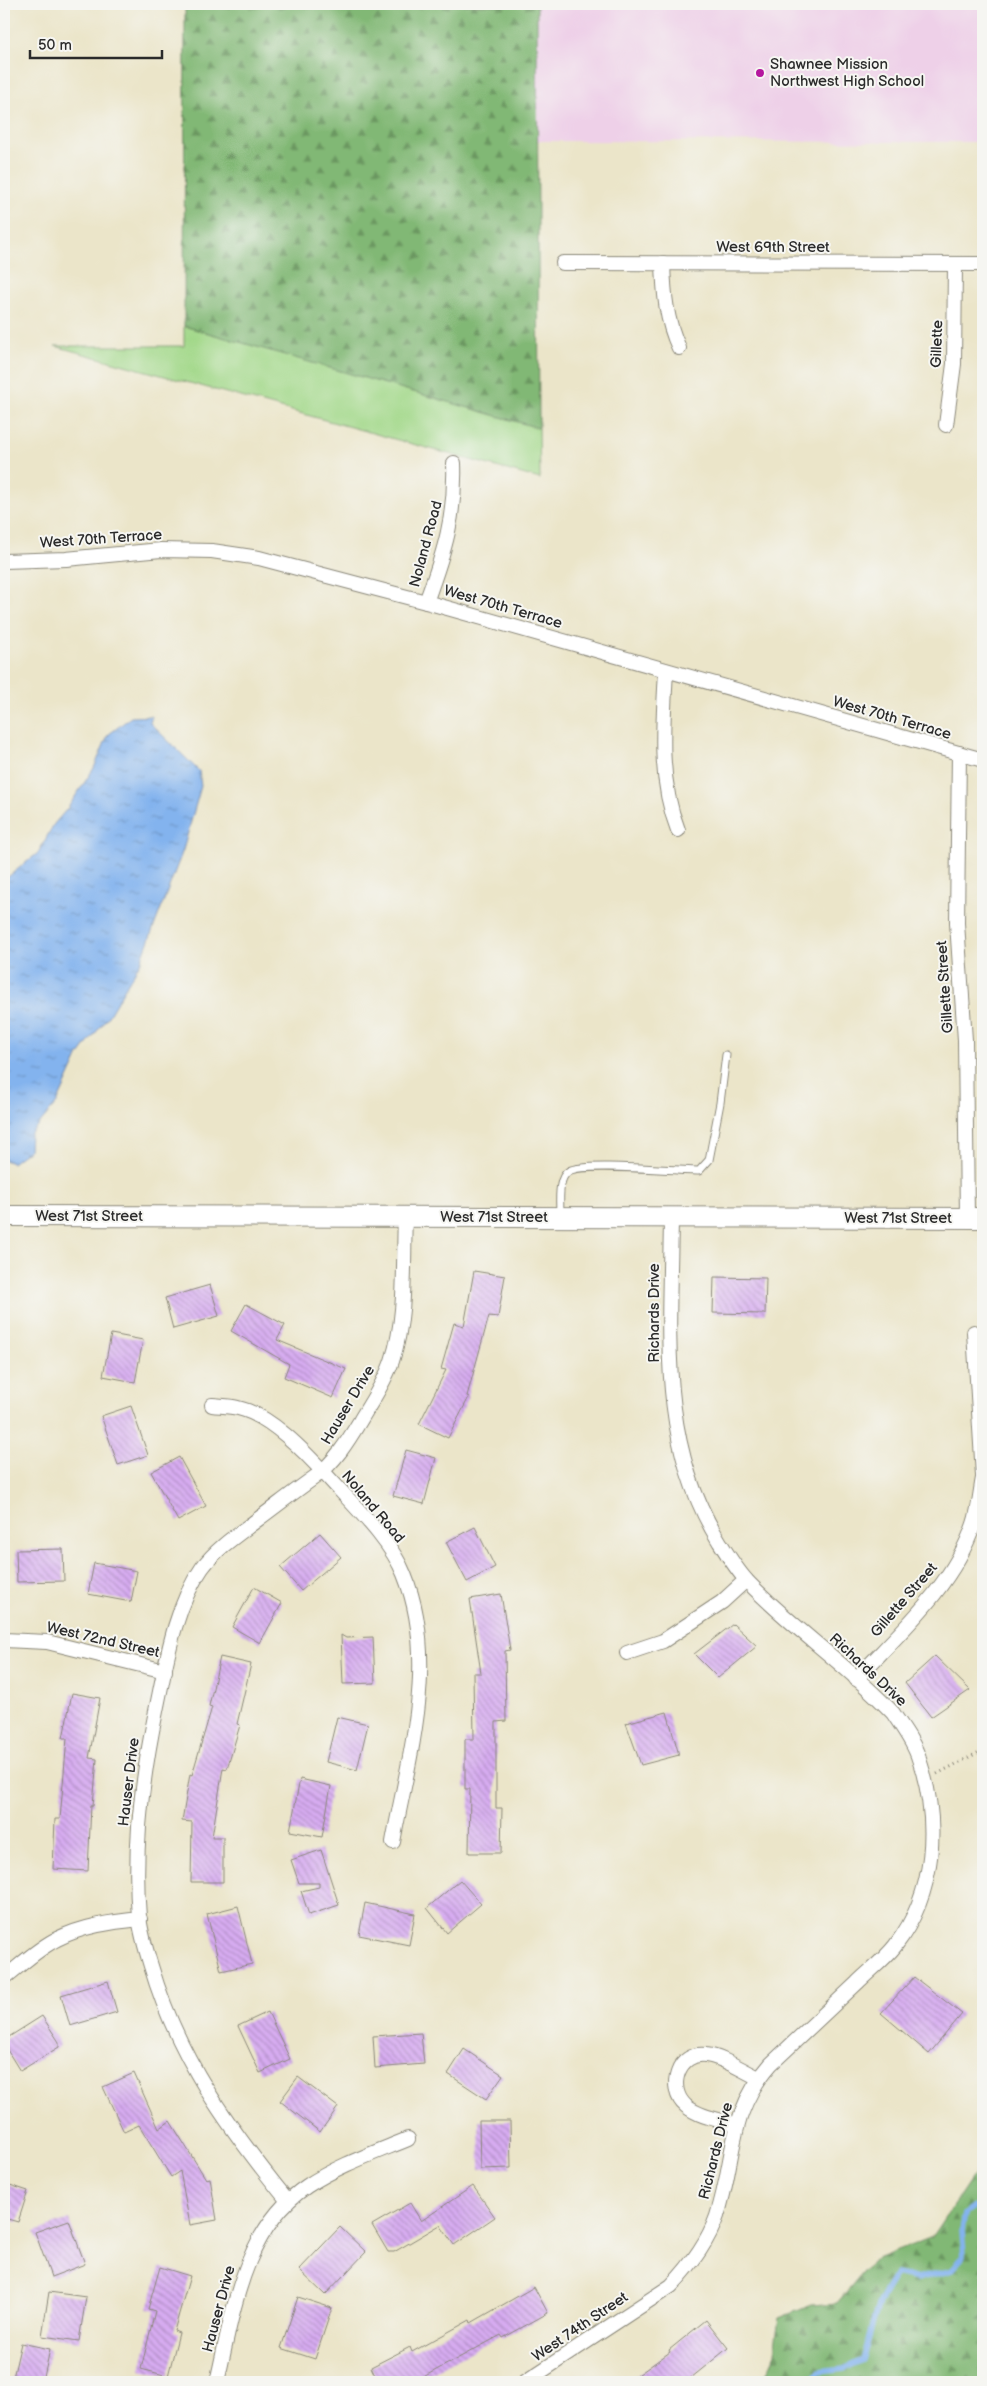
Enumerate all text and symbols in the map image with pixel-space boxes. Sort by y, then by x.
scale bar [30,28,162,60]
text: 50 m [38,36,72,55]
place label: Shawnee Mission Northwest High School [770,55,924,91]
marker: Shawnee Mission Northwest High School [754,67,766,79]
street label: West 69th Street [716,238,830,257]
street label: Gillette [927,320,947,368]
street label: Noland Road [405,499,447,589]
street label: West 70th Terrace [39,525,163,553]
street label: West 70th Terrace [442,581,565,633]
street label: West 70th Terrace [831,692,954,744]
street label: Gillette Street [932,940,958,1034]
street label: West 71st Street [35,1207,143,1226]
street label: West 71st Street [440,1208,548,1227]
street label: West 71st Street [844,1209,952,1228]
street label: Richards Drive [645,1263,664,1363]
street label: Hauser Drive [317,1362,379,1448]
street label: Noland Road [337,1467,409,1547]
street label: Gillette Street [866,1558,942,1641]
street label: West 72nd Street [45,1618,162,1662]
street label: Richards Drive [825,1629,911,1711]
street label: Hauser Drive [114,1737,144,1827]
street label: Richards Drive [695,2100,737,2202]
street label: Hauser Drive [198,2264,240,2354]
street label: West 74th Street [528,2288,632,2366]

